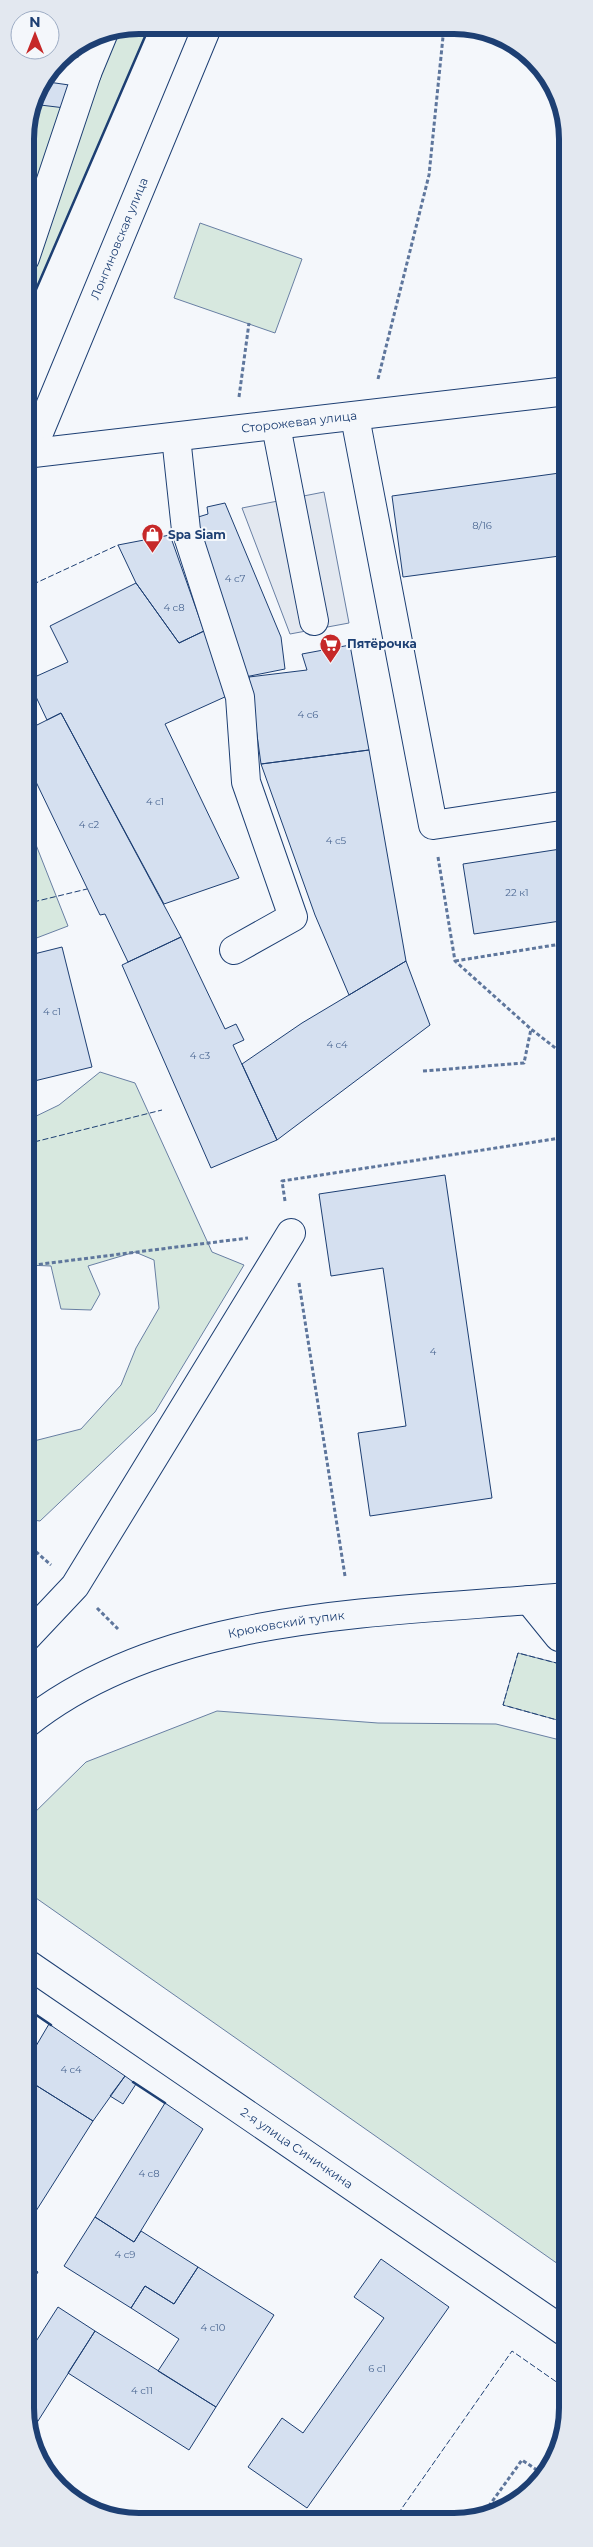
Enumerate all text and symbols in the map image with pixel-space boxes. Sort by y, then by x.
north arrow [10,10,60,60]
text: N [29,13,41,31]
street label: Лонгиновская улица [87,175,151,302]
street label: Сторожевая улица [240,407,358,436]
house number: 8/16 [472,519,492,532]
shop icon: Spa Siam [140,523,164,554]
place label: Spa Siam [168,527,226,542]
house number: 4 с7 [225,572,245,585]
house number: 4 с8 [163,601,185,614]
supermarket icon: Пятёрочка [319,632,343,663]
place label: Пятёрочка [347,636,417,651]
house number: 4 с6 [298,708,318,721]
house number: 4 с1 [146,795,164,808]
house number: 4 с2 [79,818,100,831]
house number: 4 с5 [326,834,347,847]
house number: 22 к1 [505,886,529,899]
house number: 4 с1 [43,1005,61,1018]
house number: 4 с4 [326,1038,348,1051]
house number: 4 с3 [190,1049,211,1062]
house number: 4 [430,1345,437,1358]
street label: Крюковский тупик [226,1607,345,1641]
house number: 4 с4 [60,2063,82,2076]
street label: 2-я улица Синичкина [238,2104,356,2192]
house number: 4 с8 [138,2167,160,2180]
house number: 4 с9 [115,2248,135,2261]
house number: 4 с10 [201,2321,226,2334]
house number: 6 с1 [368,2362,386,2375]
house number: 4 с11 [131,2384,153,2397]

